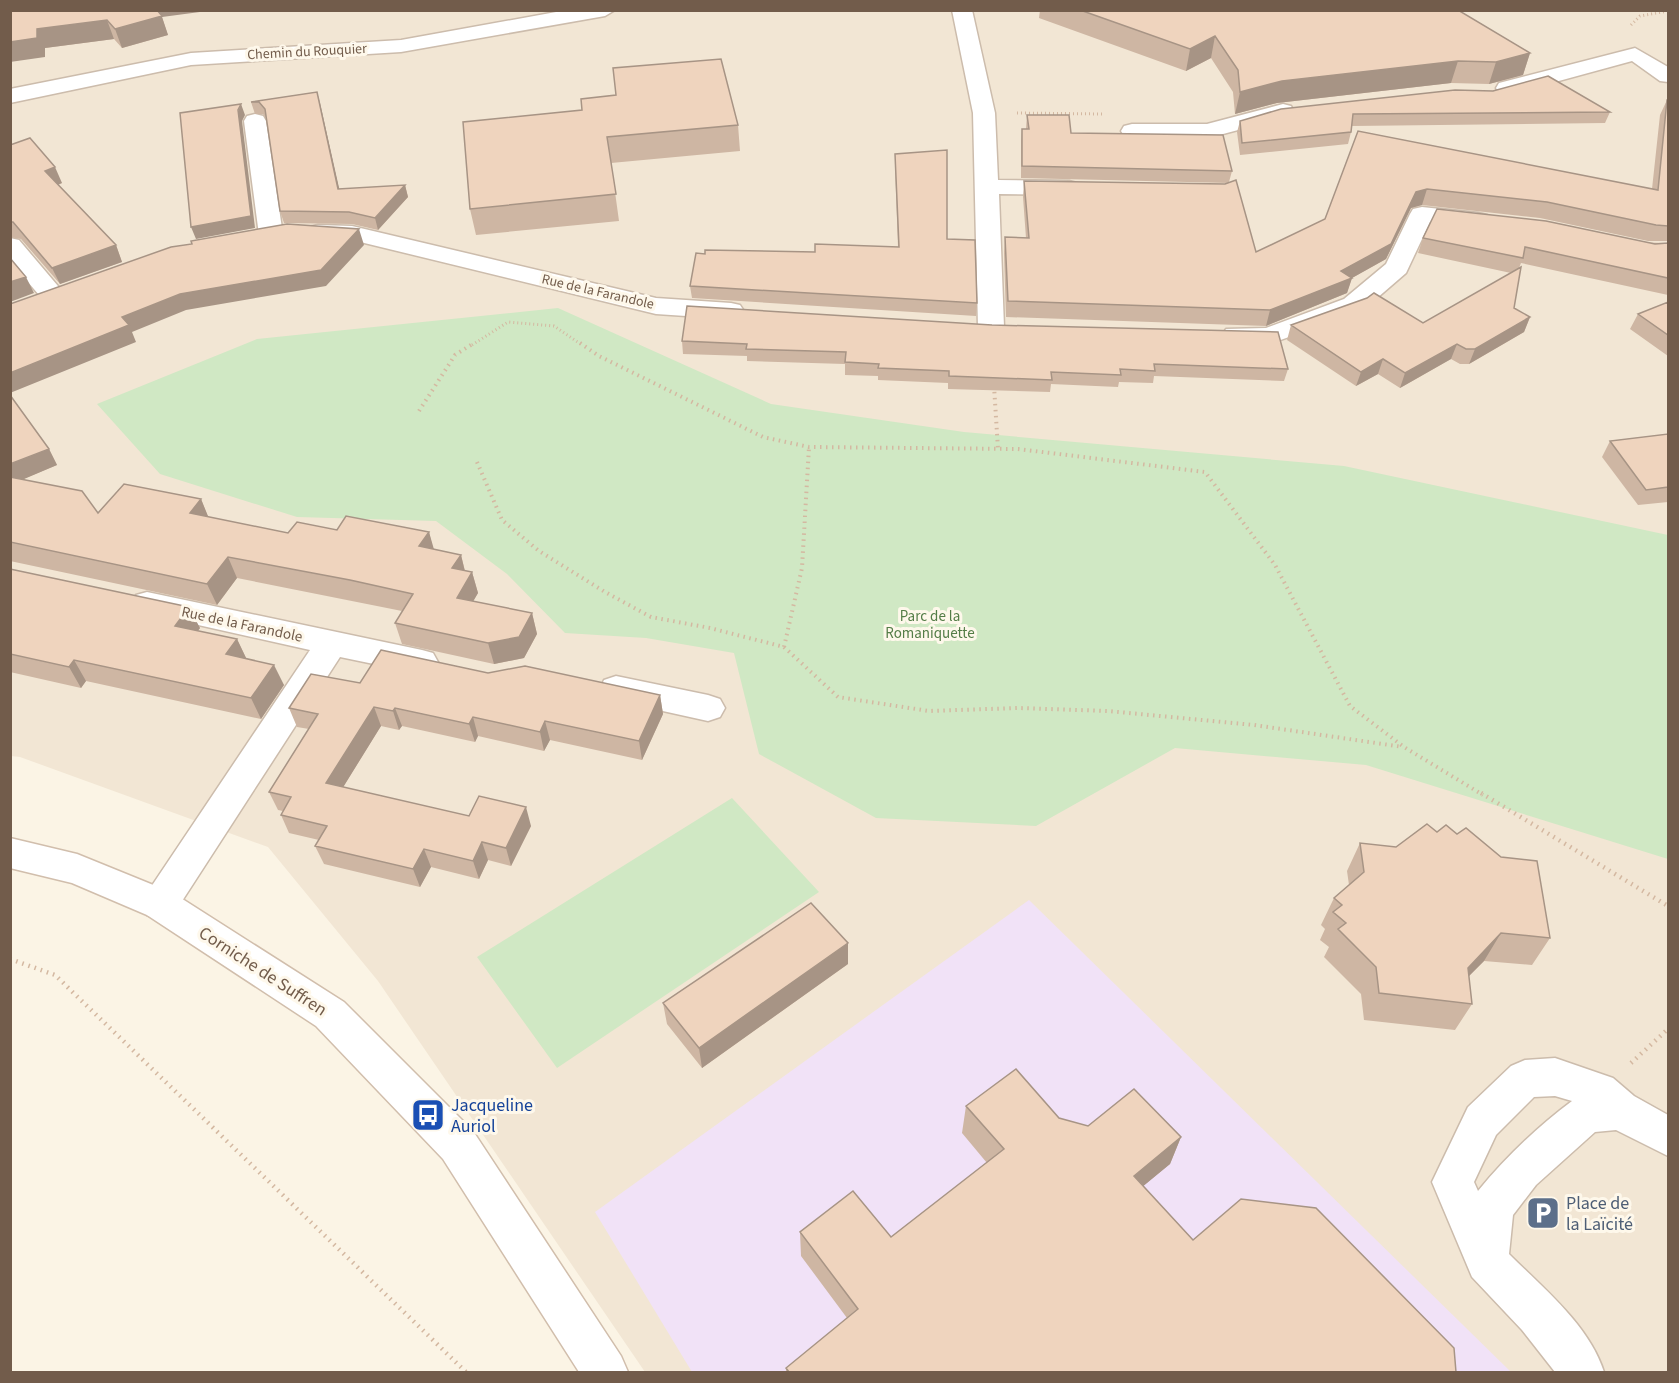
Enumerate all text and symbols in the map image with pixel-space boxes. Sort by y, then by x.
street label: Chemin du Rouquier [247,39,368,65]
street label: Rue de la Farandole [540,269,656,315]
street label: Rue de la Farandole [180,601,304,648]
park label: Parc de la Romaniquette [885,606,975,644]
street label: Corniche de Suffren [194,921,332,1022]
place label: Jacqueline Auriol [451,1093,533,1139]
bus stop icon: Jacqueline Auriol [410,1097,446,1133]
place label: Place de la Laïcité [1566,1191,1633,1237]
parking icon: Place de la Laïcité [1525,1195,1561,1231]

